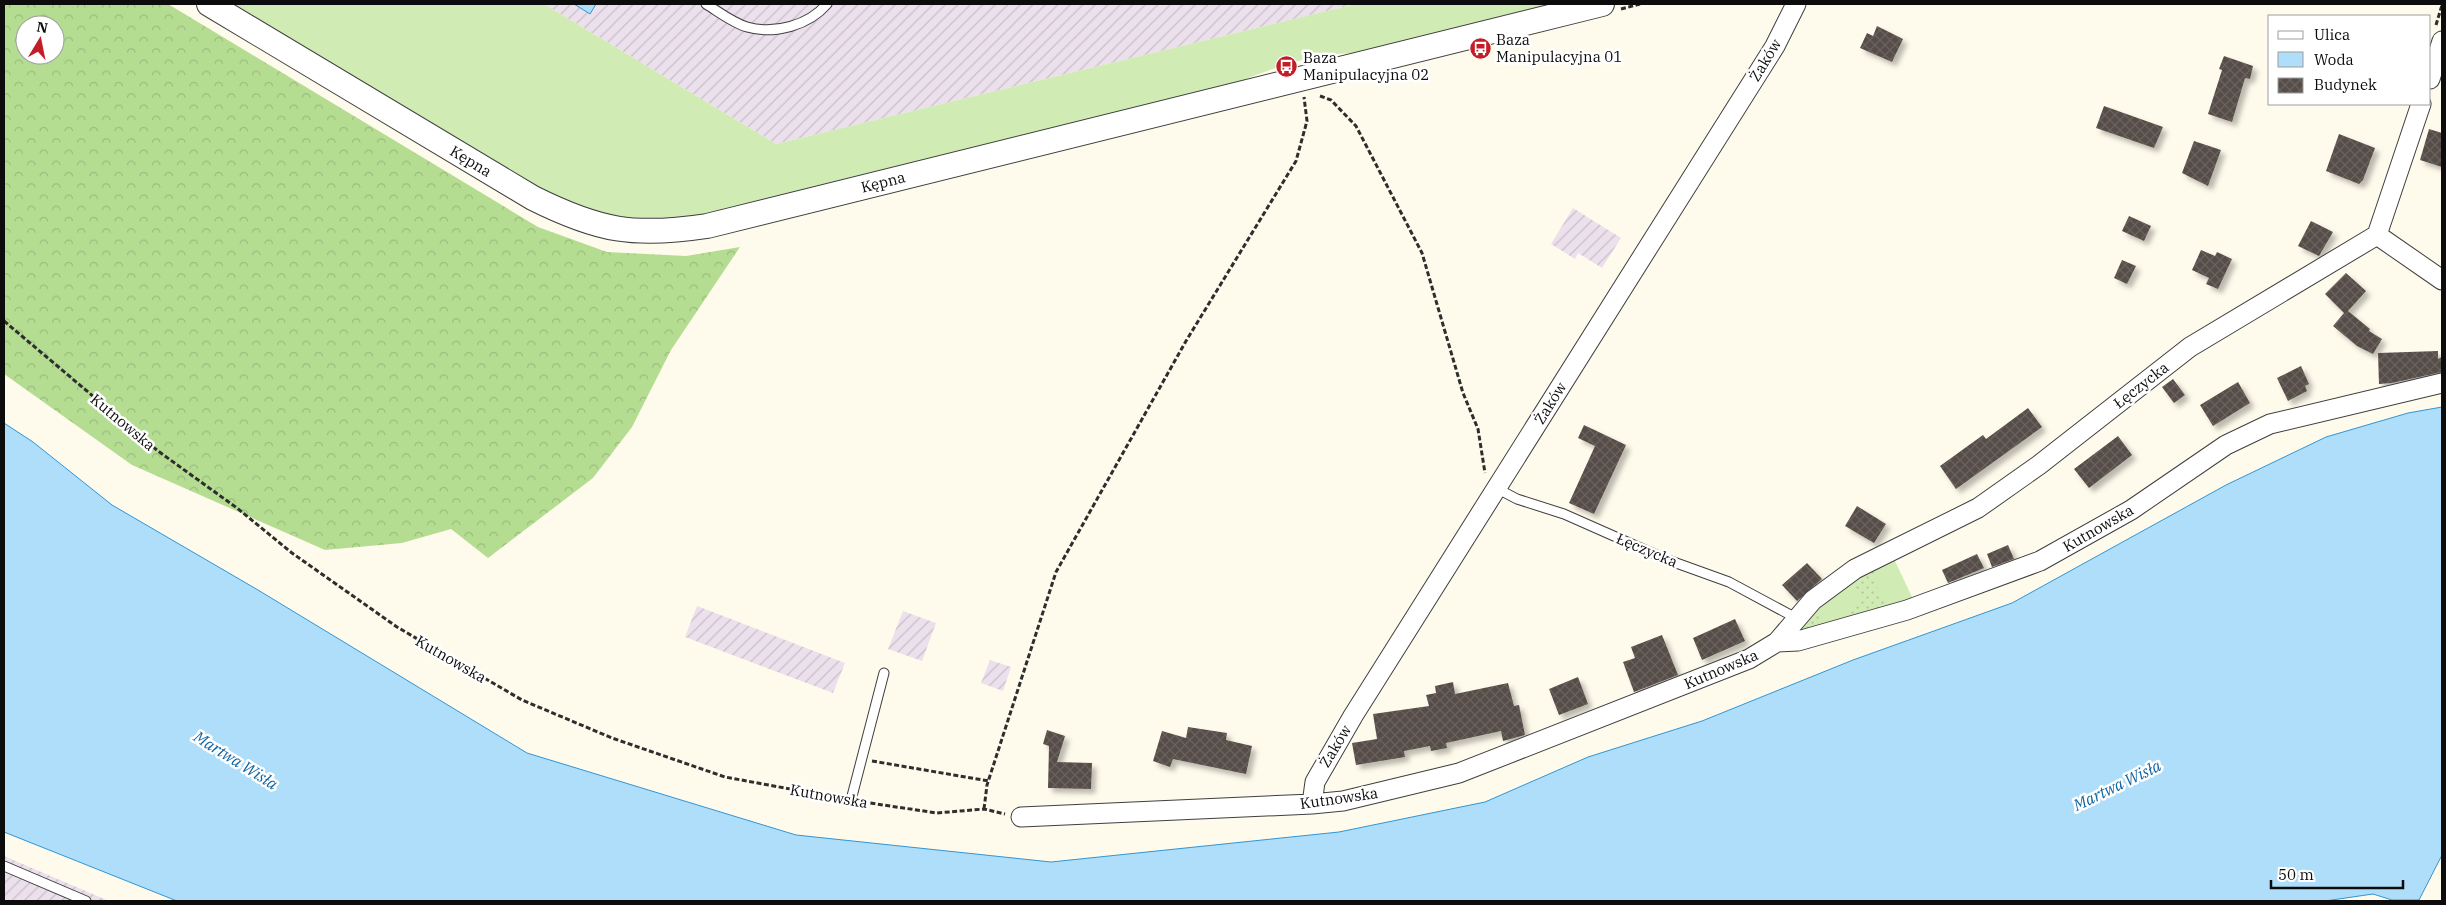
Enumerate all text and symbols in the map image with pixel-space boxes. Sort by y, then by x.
north arrow [15,15,65,65]
legend [2268,15,2431,105]
text: N [35,17,49,37]
text: Ulica [2314,25,2350,44]
place label: Baza Manipulacyjna 01 [1496,30,1622,66]
street label: Żaków [1745,35,1785,85]
bus stop icon: Baza Manipulacyjna 01 [1468,36,1492,60]
place label: Baza Manipulacyjna 02 [1303,48,1429,84]
text: Woda [2314,50,2354,69]
bus stop icon: Baza Manipulacyjna 02 [1275,54,1299,78]
text: Budynek [2314,75,2377,94]
street label: Kępna [447,141,495,181]
street label: Kępna [859,167,907,197]
street label: Łęczycka [2110,358,2172,412]
street label: Żaków [1530,378,1571,428]
street label: Kutnowska [87,389,159,455]
street label: Kutnowska [2059,500,2137,556]
street label: Łęczycka [1613,529,1681,571]
street label: Kutnowska [412,631,490,687]
street label: Kutnowska [1681,645,1761,693]
street label: Żaków [1315,721,1355,771]
water label: Martwa Wisła [189,726,282,794]
water label: Martwa Wisła [2069,755,2164,815]
street label: Kutnowska [789,780,869,812]
street label: Kutnowska [1299,783,1379,813]
scale bar [2271,858,2404,890]
text: 50 m [2278,865,2314,884]

